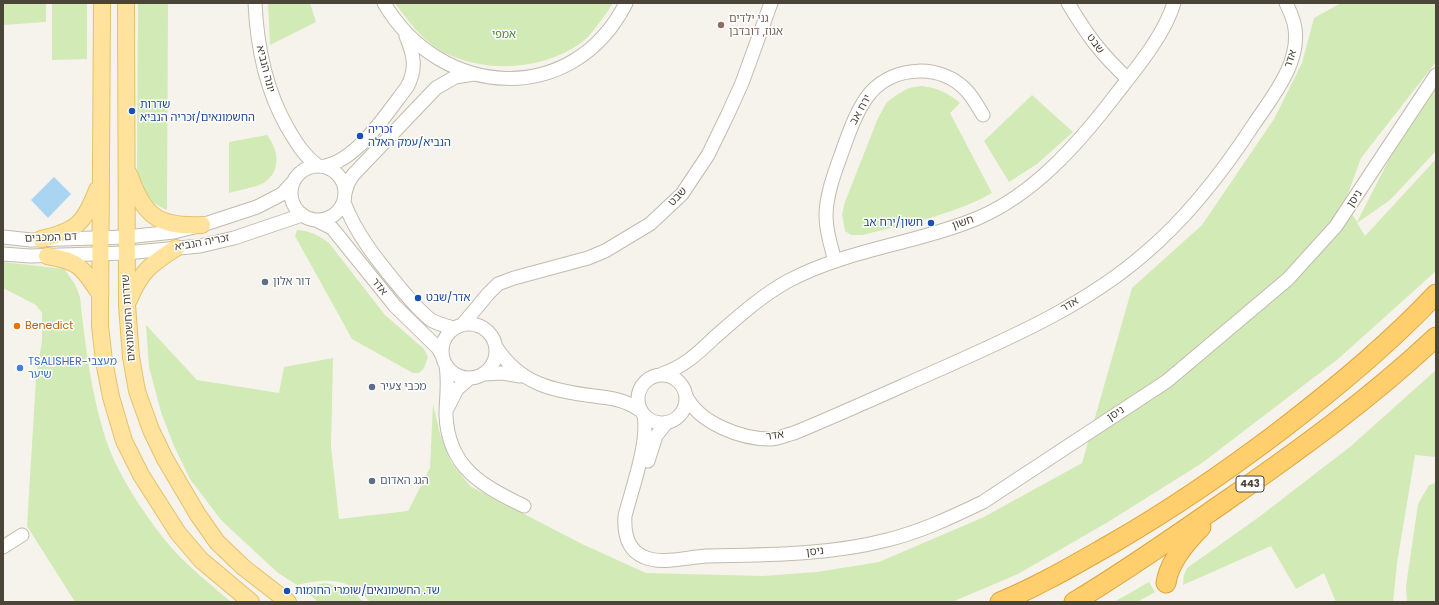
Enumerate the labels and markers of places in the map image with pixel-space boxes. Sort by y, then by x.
place label: גני ילדים אגוז, דובדבן [729,12,783,38]
marker: גני ילדים אגוז, דובדבן [716,20,726,30]
place label: שדרות החשמונאים/זכריה הנביא [140,98,255,124]
marker: שדרות החשמונאים/זכריה הנביא [127,106,137,116]
place label: זכריה הנביא/עמק האלה [368,123,451,149]
marker: זכריה הנביא/עמק האלה [355,131,365,141]
place label: חשון/ירח אב [863,216,923,230]
marker: חשון/ירח אב [926,218,936,228]
place label: דור אלון [273,275,310,289]
marker: דור אלון [260,277,270,287]
place label: אדר/שבט [426,291,471,305]
marker: אדר/שבט [413,293,423,303]
place label: Benedict [25,319,73,333]
marker: Benedict [12,321,22,331]
place label: TSALISHER-מעצבי שיער [28,355,117,381]
marker: TSALISHER-מעצבי שיער [15,363,25,373]
place label: מכבי צעיר [380,380,427,394]
marker: מכבי צעיר [367,382,377,392]
place label: הגג האדום [380,474,429,488]
marker: הגג האדום [367,476,377,486]
place label: שד. החשמונאים/שומרי החומות [295,584,440,598]
marker: שד. החשמונאים/שומרי החומות [282,586,292,596]

